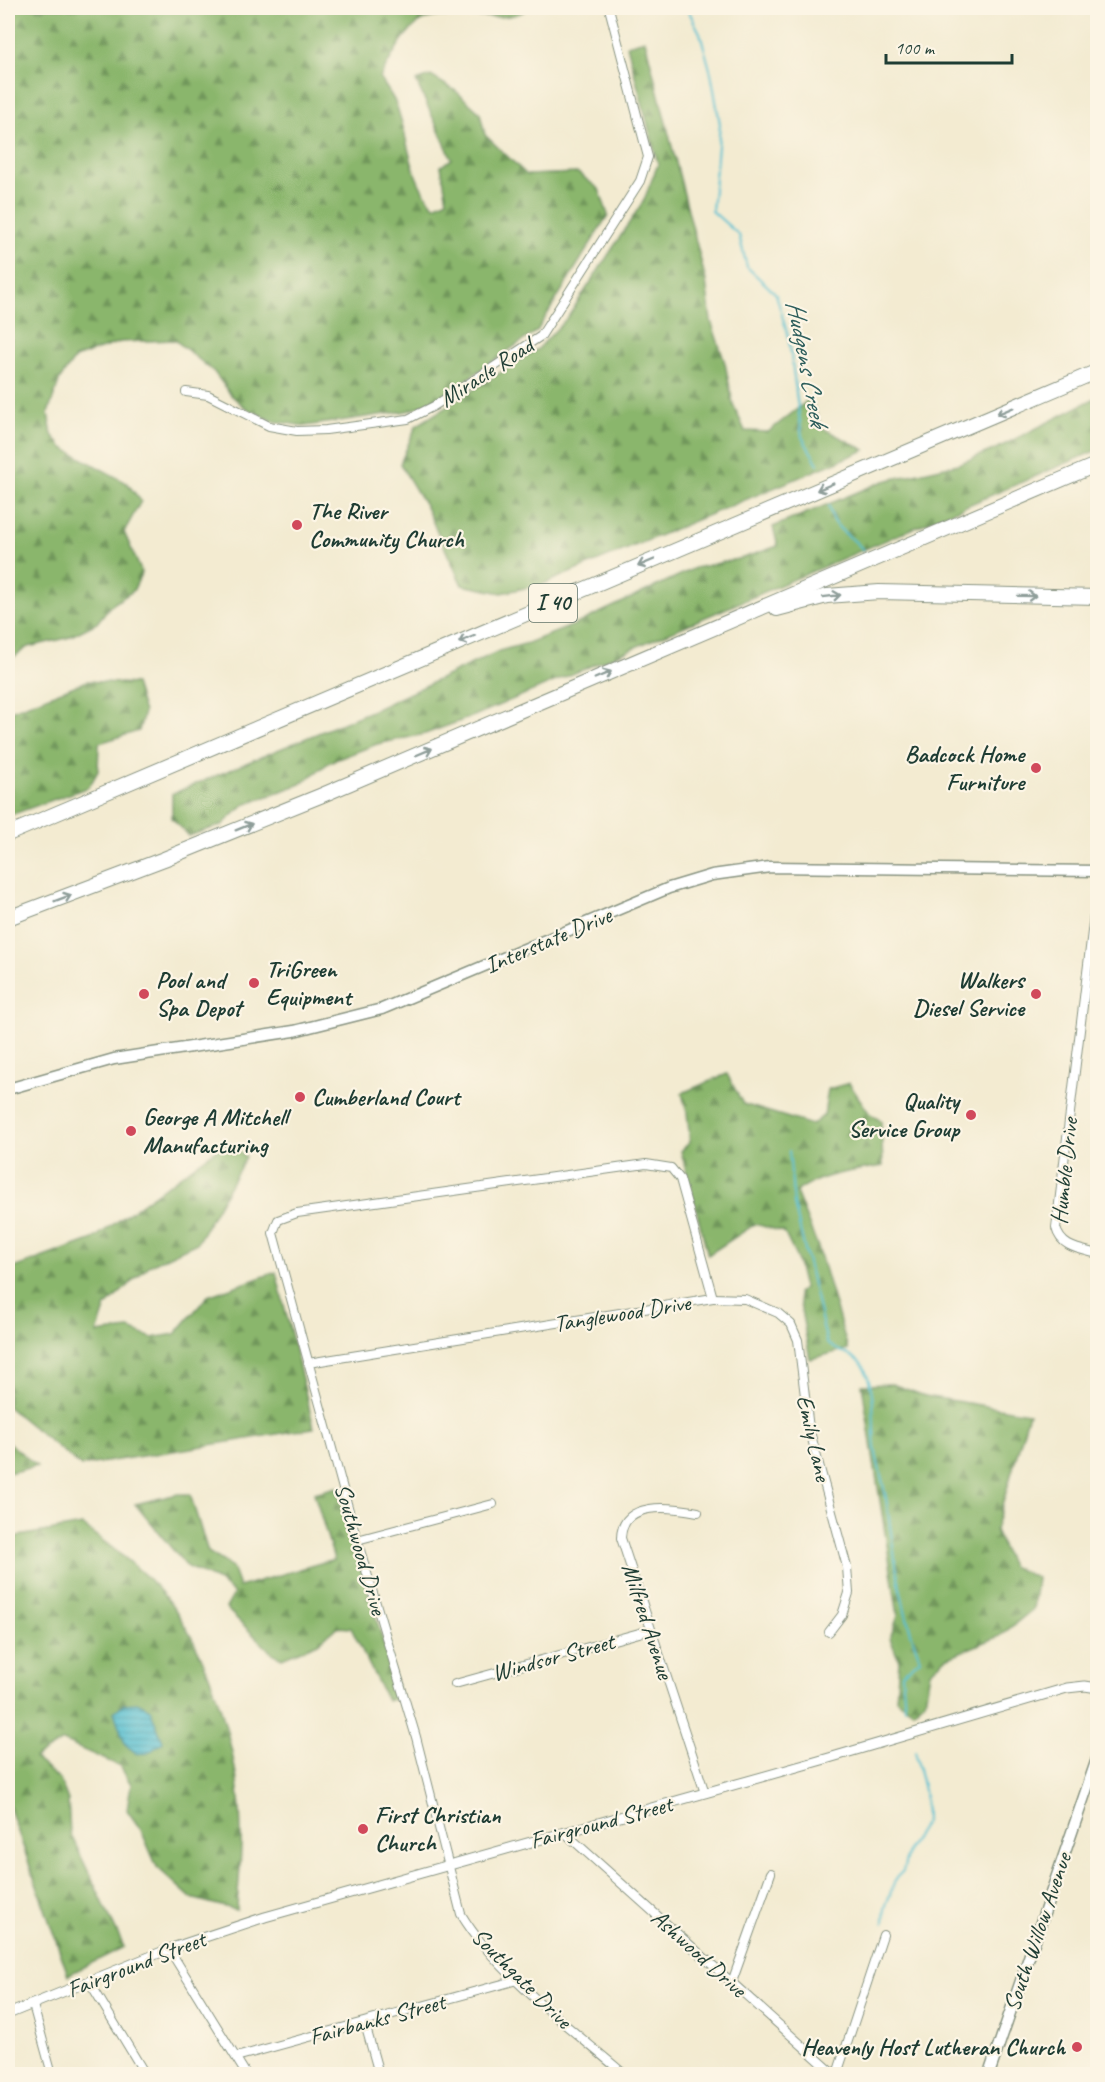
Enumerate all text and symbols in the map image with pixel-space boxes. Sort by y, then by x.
scale bar [886,27,1012,65]
text: 100 m [895,37,936,59]
water label: Hudgens Creek [779,297,836,434]
street label: Miracle Road [433,328,542,414]
one-way arrow [996,406,1015,417]
one-way arrow [817,482,835,493]
place label: The River Community Church [309,496,465,554]
marker: The River Community Church [290,518,304,532]
one-way arrow [637,558,656,569]
road number: I 40 [529,584,577,622]
one-way arrow [1016,590,1036,602]
one-way arrow [822,591,841,602]
one-way arrow [458,634,476,646]
one-way arrow [594,669,612,680]
place label: Badcock Home Furniture [905,739,1026,797]
one-way arrow [415,746,433,757]
marker: Badcock Home Furniture [1029,761,1043,775]
one-way arrow [235,821,253,832]
one-way arrow [53,892,71,903]
street label: Interstate Drive [480,899,618,980]
place label: TriGreen Equipment [266,954,354,1012]
place label: Pool and Spa Depot [156,965,245,1023]
place label: Walkers Diesel Service [913,965,1027,1023]
marker: TriGreen Equipment [247,976,261,990]
marker: Pool and Spa Depot [137,987,151,1001]
marker: Walkers Diesel Service [1029,987,1043,1001]
place label: Cumberland Court [312,1082,463,1112]
place label: Quality Service Group [848,1086,962,1144]
marker: Cumberland Court [293,1090,307,1104]
place label: George A Mitchell Manufacturing [143,1102,292,1160]
marker: Quality Service Group [964,1108,978,1122]
street label: Humble Drive [1043,1114,1085,1226]
marker: George A Mitchell Manufacturing [124,1124,138,1138]
street label: Tanglewood Drive [552,1287,695,1339]
street label: Emily Lane [790,1392,839,1486]
street label: Southwood Drive [328,1480,395,1620]
street label: Milfred Avenue [615,1559,681,1685]
street label: Windsor Street [488,1626,620,1688]
street label: Fairground Street [527,1788,677,1855]
place label: First Christian Church [375,1800,502,1858]
marker: First Christian Church [356,1822,370,1836]
street label: South Willow Avenue [996,1847,1079,2015]
street label: Ashwood Drive [645,1902,755,2005]
street label: Southgate Drive [465,1921,580,2036]
street label: Fairground Street [62,1923,212,2004]
street label: Fairbanks Street [306,1986,450,2052]
place label: Heavenly Host Lutheran Church [801,2032,1066,2062]
marker: Heavenly Host Lutheran Church [1070,2040,1084,2054]

